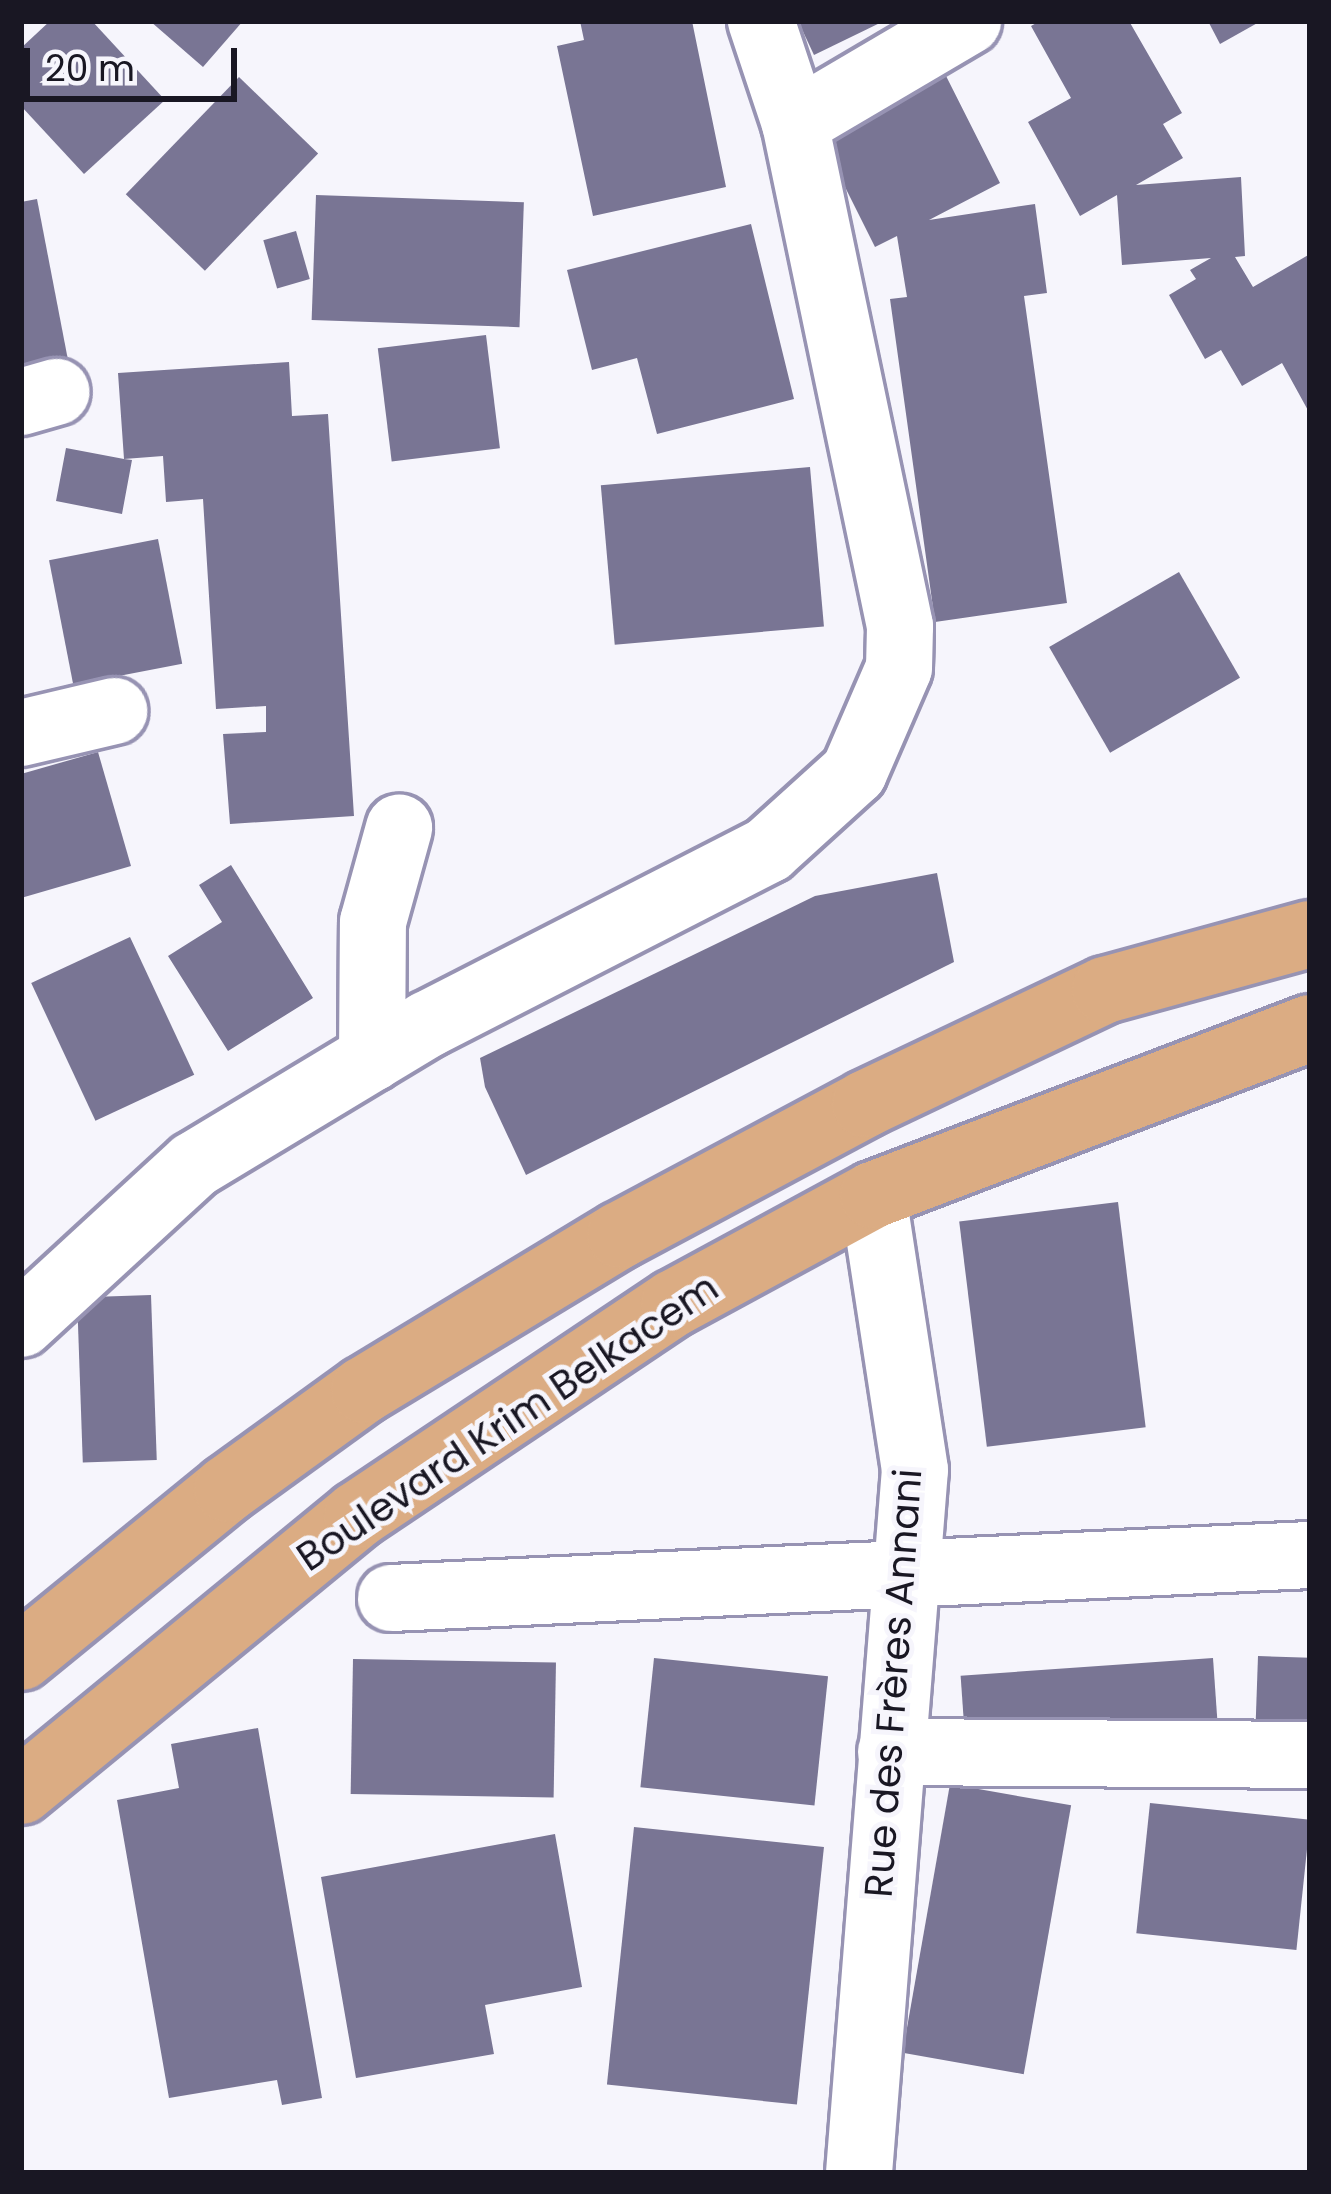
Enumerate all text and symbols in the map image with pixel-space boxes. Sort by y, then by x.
scale bar [30,24,243,98]
text: 20 m [45,43,135,94]
street label: Boulevard Krim Belkacem [289,1265,727,1581]
street label: Rue des Frères Annani [856,1467,932,1899]

